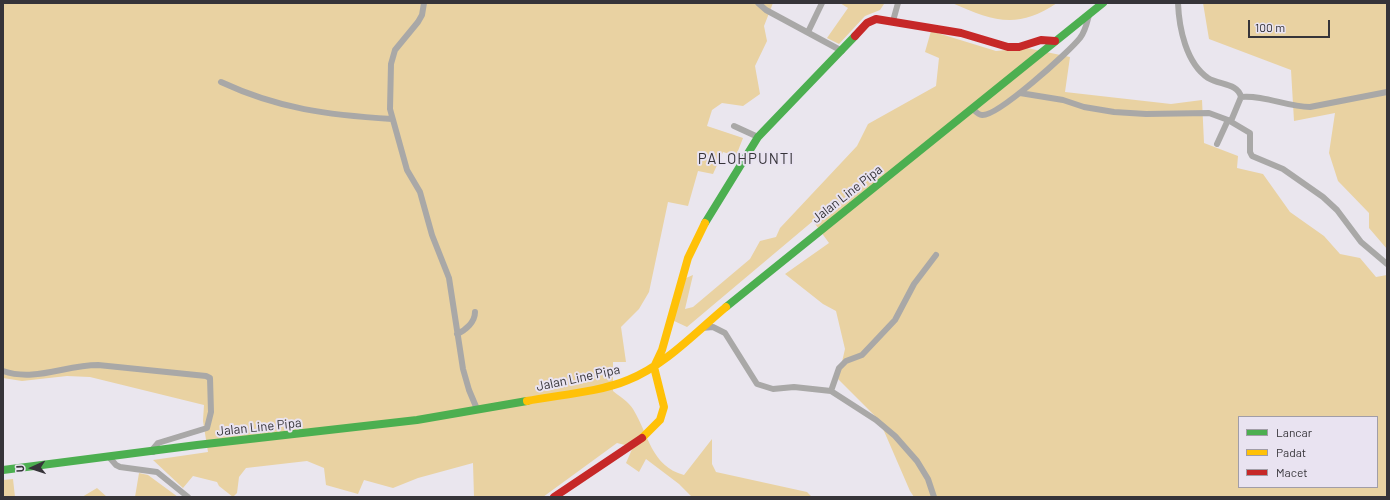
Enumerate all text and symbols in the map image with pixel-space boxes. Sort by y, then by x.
scale bar [1250,12,1332,38]
text: 100 m [1255,20,1285,34]
district label: PALOHPUNTI [698,150,794,168]
street label: Jalan Line Pipa [809,162,885,226]
street label: Jalan Line Pipa [535,361,621,395]
street label: Jalan Line Pipa [216,415,302,439]
legend [1238,416,1378,488]
text: Lancar [1276,425,1312,439]
text: Padat [1276,445,1306,459]
north arrow [12,448,52,488]
text: U [13,465,26,472]
text: Macet [1276,465,1308,479]

